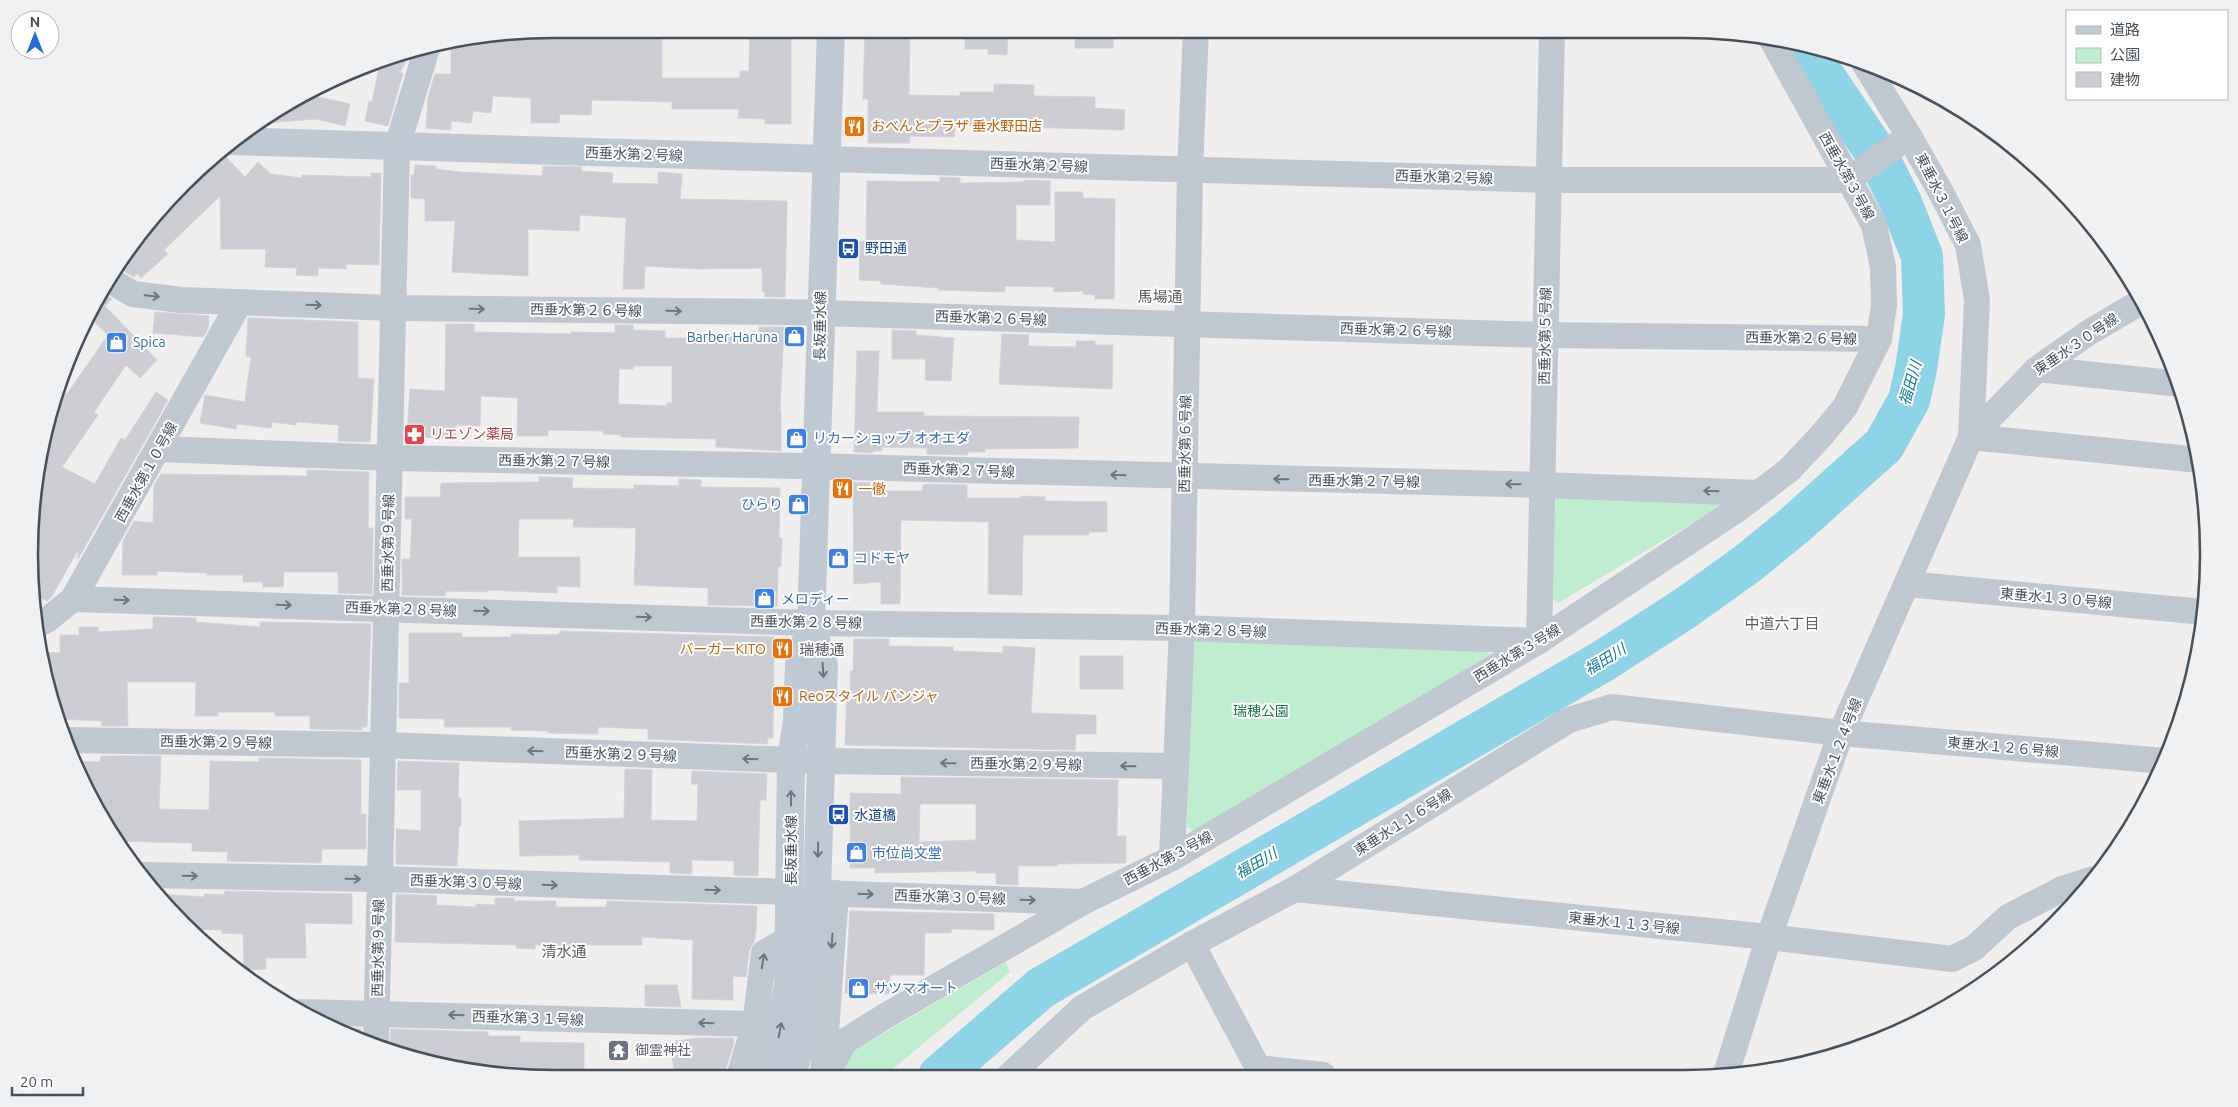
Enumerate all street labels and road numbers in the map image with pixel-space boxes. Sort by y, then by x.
street label: 西垂水第３号線 [1816,129,1878,223]
street label: 西垂水第２号線 [585,144,683,164]
street label: 東垂水３１号線 [1913,151,1971,245]
street label: 西垂水第２号線 [990,155,1088,175]
street label: 西垂水第２号線 [1395,167,1493,187]
street label: 西垂水第５号線 [1536,287,1554,385]
street label: 長坂垂水線 [811,291,829,361]
street label: 西垂水第２６号線 [530,301,642,319]
street label: 西垂水第２６号線 [935,308,1047,328]
street label: 東垂水３０号線 [2031,310,2121,378]
street label: 西垂水第２６号線 [1340,320,1452,340]
street label: 西垂水第２６号線 [1745,329,1857,347]
street label: 西垂水第６号線 [1176,395,1194,493]
street label: 西垂水第１０号線 [112,419,180,525]
street label: 西垂水第２７号線 [498,452,610,470]
street label: 西垂水第２７号線 [903,460,1015,480]
street label: 西垂水第２７号線 [1308,472,1420,490]
street label: 西垂水第９号線 [379,494,397,592]
street label: 東垂水１３０号線 [2000,585,2112,611]
street label: 西垂水第２８号線 [345,599,457,619]
street label: 西垂水第２８号線 [750,613,862,631]
street label: 西垂水第２８号線 [1155,620,1267,640]
street label: 西垂水第３号線 [1471,621,1563,685]
street label: 東垂水１２４号線 [1809,696,1865,806]
street label: 西垂水第２９号線 [160,733,272,751]
street label: 東垂水１２６号線 [1947,734,2059,760]
street label: 西垂水第２９号線 [565,744,677,764]
street label: 西垂水第２９号線 [970,755,1082,773]
street label: 東垂水１１６号線 [1351,786,1455,858]
street label: 長坂垂水線 [783,815,799,885]
street label: 西垂水第３号線 [1121,828,1215,888]
street label: 西垂水第３０号線 [410,872,522,892]
street label: 西垂水第３０号線 [894,887,1006,907]
street label: 西垂水第９号線 [369,899,387,997]
street label: 東垂水１１３号線 [1567,909,1681,937]
street label: 西垂水第３１号線 [472,1008,584,1028]

